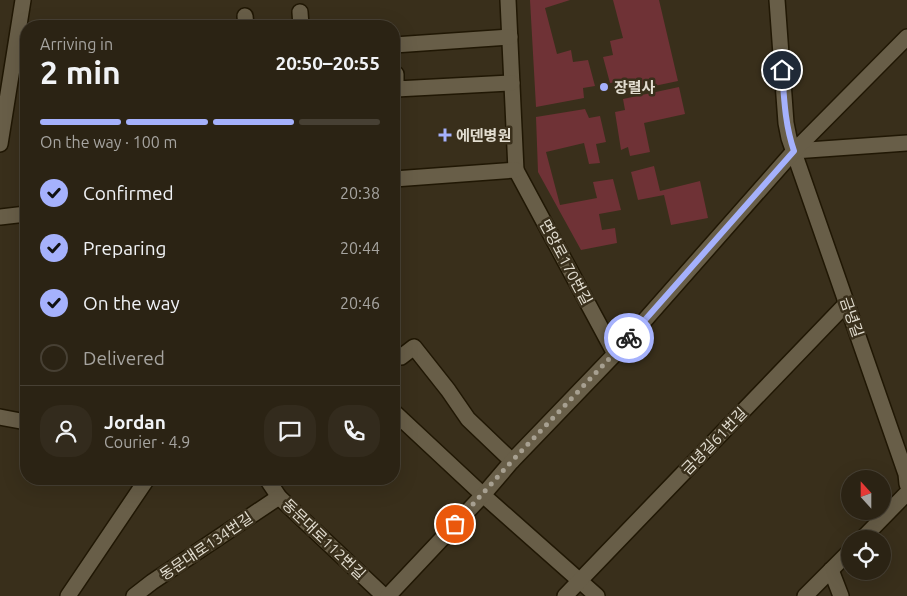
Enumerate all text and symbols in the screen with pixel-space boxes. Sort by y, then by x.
text: Arriving in [40,35,113,53]
pin [761,49,803,91]
text: 20:50–20:55 [275,52,380,74]
text: 2 min [40,54,121,90]
icon: home [768,56,796,84]
place label: 장렬사 [614,79,656,96]
marker: 장렬사 [598,81,610,93]
place label: 에덴병원 [456,127,511,144]
marker: 에덴병원 [438,128,452,142]
text: On the way · 100 m [40,133,177,151]
icon: check [40,179,68,207]
text: Confirmed [83,182,174,204]
text: 20:38 [340,184,380,202]
street label: 면앙로170번길 [536,216,596,308]
icon: check [40,234,68,262]
text: Preparing [83,237,167,259]
text: 20:44 [340,239,380,257]
icon: check [40,289,68,317]
text: On the way [83,292,180,314]
text: 20:46 [340,294,380,312]
street label: 금녕길 [837,295,867,339]
courier [604,313,654,363]
icon: bike [615,324,643,352]
text: Delivered [83,347,165,369]
street label: 금녕길61번길 [678,404,750,478]
button: person [40,405,92,457]
button: chat [264,405,316,457]
button: phone [328,405,380,457]
text: Jordan [104,411,166,433]
text: Courier · 4.9 [104,433,190,451]
north arrow [841,470,891,520]
map controls [841,470,891,580]
street label: 동문대로112번길 [279,495,369,583]
pin [434,503,476,545]
street label: 동문대로134번길 [156,509,256,583]
icon: bag [441,510,469,538]
button: locate [841,530,891,580]

